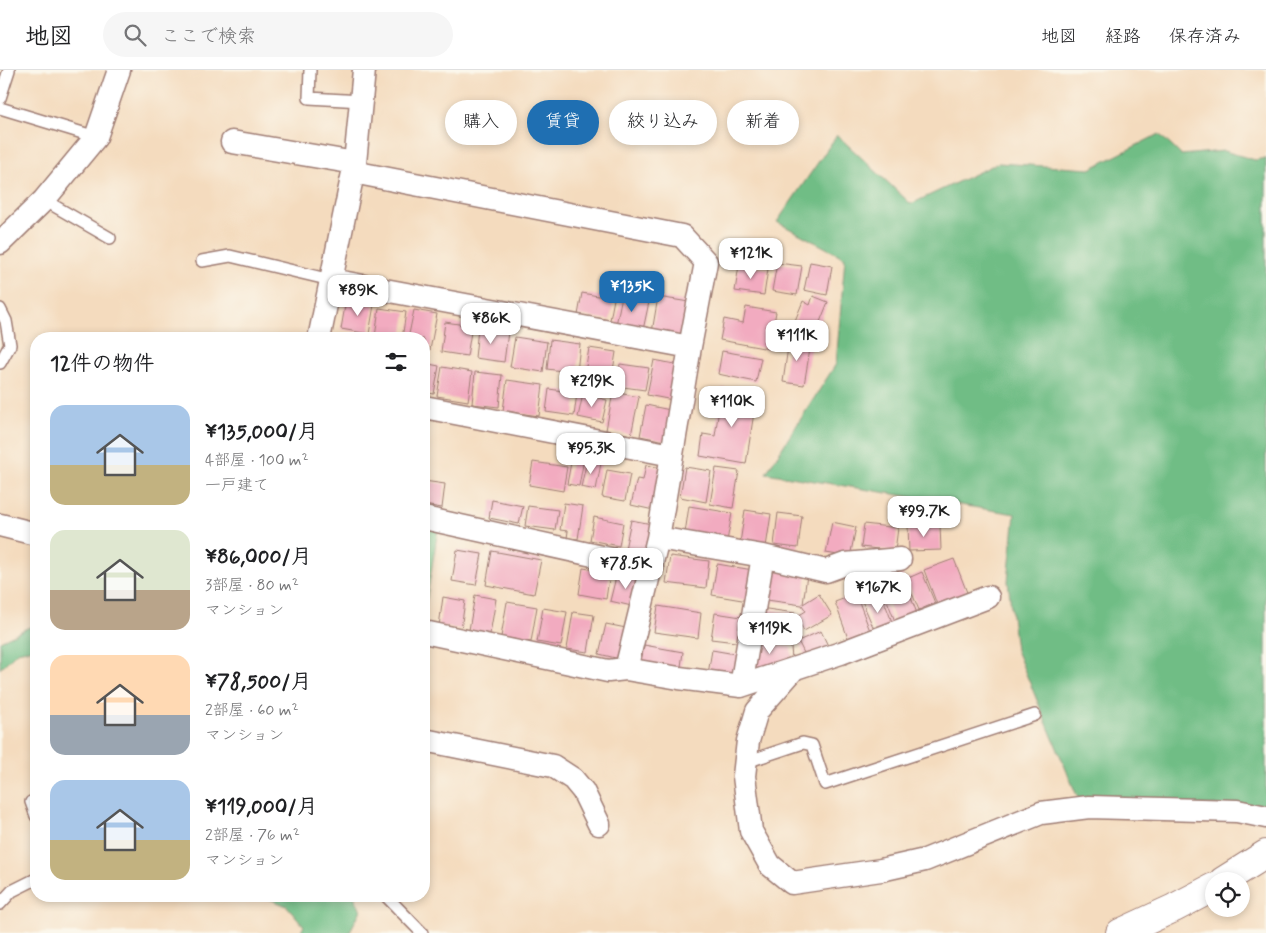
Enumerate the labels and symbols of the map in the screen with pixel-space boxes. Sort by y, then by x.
pin: ¥121K [716,238,786,280]
pin: ¥135K [597,270,667,313]
pin: ¥89K [328,274,388,317]
pin: ¥86K [461,302,521,345]
pin: ¥111K [762,320,832,362]
pin: ¥219K [557,366,627,408]
pin: ¥110K [697,386,767,428]
pin: ¥95.3K [550,432,632,475]
pin: ¥99.7K [883,496,965,538]
pin: ¥78.5K [585,548,667,590]
pin: ¥167K [843,572,913,614]
pin: ¥119K [735,612,805,655]

